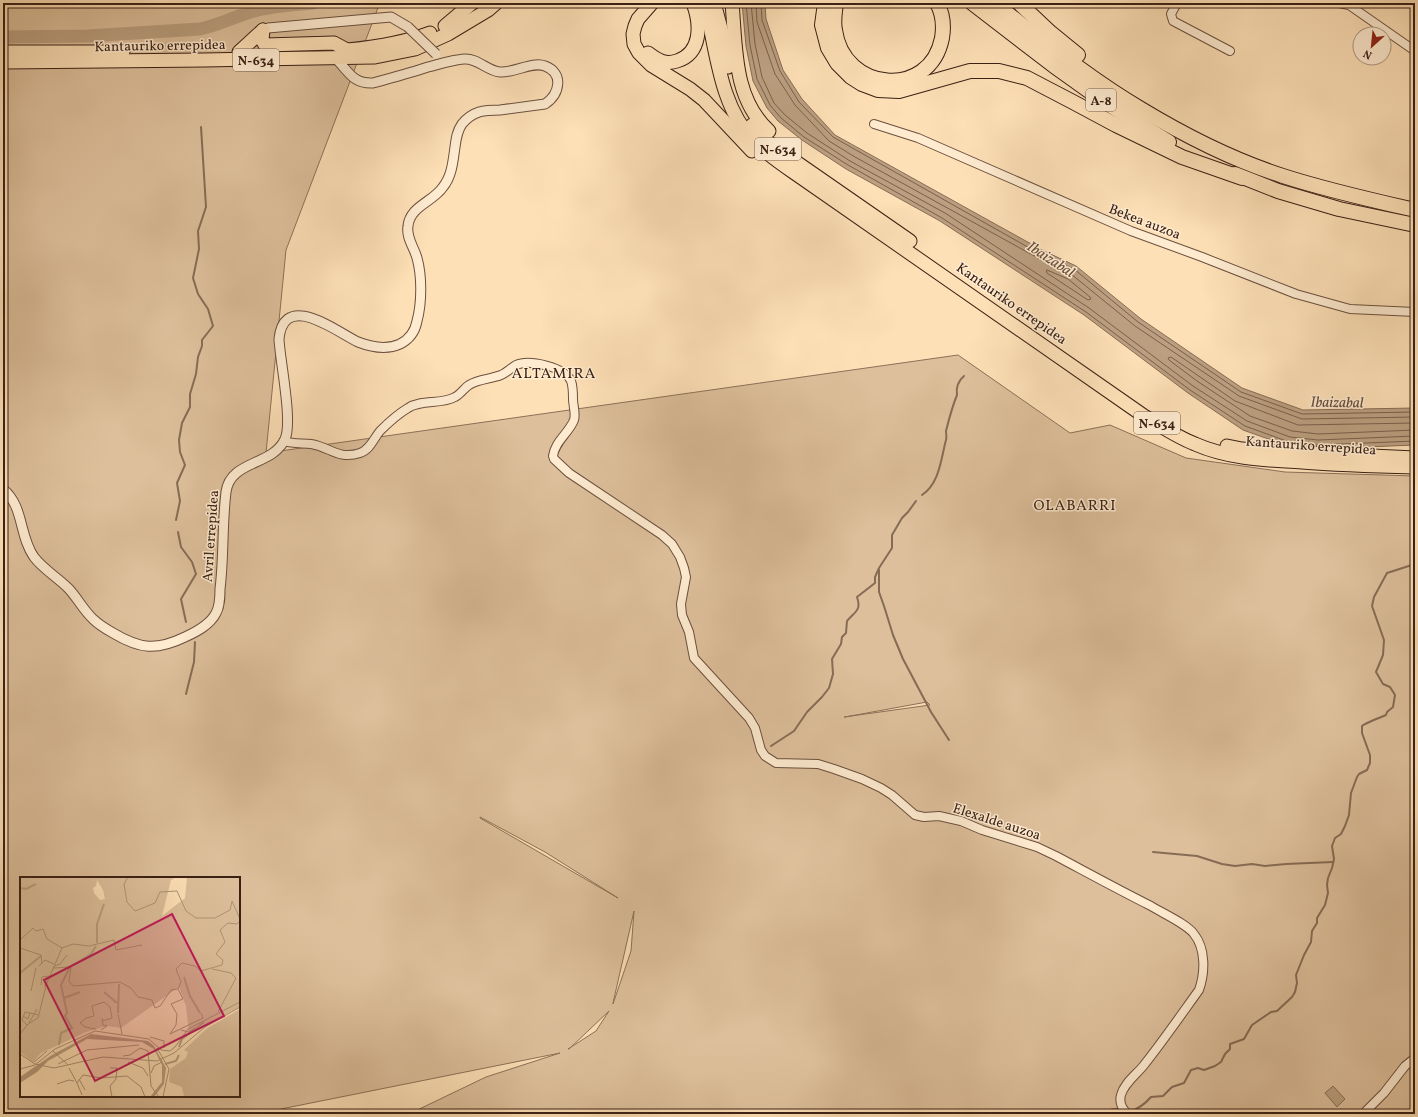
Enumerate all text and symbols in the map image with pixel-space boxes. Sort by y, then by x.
north arrow [1352,26,1392,66]
street label: Kantauriko errepidea [94,36,226,57]
text: N [1361,45,1375,62]
road number: N-634 [233,49,279,71]
road number: A-8 [1086,89,1116,111]
road number: N-634 [755,138,801,160]
street label: Bekea auzoa [1106,200,1183,245]
water label: Ibaizabal [1022,237,1078,284]
street label: Kantauriko errepidea [952,259,1070,350]
district label: ALTAMIRA [512,364,596,385]
water label: Ibaizabal [1310,393,1364,414]
road number: N-634 [1134,412,1180,434]
street label: Kantauriko errepidea [1245,432,1377,461]
street label: Avril errepidea [199,489,224,583]
district label: OLABARRI [1033,496,1117,517]
street label: Elexalde auzoa [950,799,1043,846]
inset map [20,877,240,1097]

